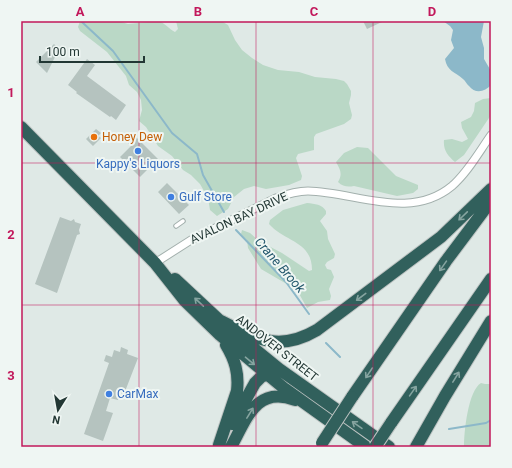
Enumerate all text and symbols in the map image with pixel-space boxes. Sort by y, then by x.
text: A [76,4,85,19]
text: B [194,4,202,19]
text: C [310,4,319,19]
text: D [428,4,436,19]
scale bar [40,38,144,64]
text: 100 m [46,45,80,59]
text: 1 [7,85,15,100]
place label: Honey Dew [102,130,162,144]
marker: Honey Dew [89,132,99,142]
marker: Kappy's Liquors [133,146,143,156]
place label: Kappy's Liquors [96,157,180,171]
street label: AVALON BAY DRIVE [188,189,290,247]
place label: Gulf Store [179,190,232,204]
marker: Gulf Store [166,192,176,202]
one-way arrow [458,212,468,221]
text: 2 [7,227,15,242]
water label: Crane Brook [252,234,309,296]
one-way arrow [439,260,447,271]
one-way arrow [356,293,367,301]
one-way arrow [194,297,204,307]
street label: ANDOVER STREET [233,312,321,384]
one-way arrow [245,357,255,366]
one-way arrow [365,367,373,378]
text: 3 [7,368,15,383]
one-way arrow [453,371,461,383]
one-way arrow [409,385,417,396]
place label: CarMax [117,387,158,401]
marker: CarMax [104,389,114,399]
north arrow [38,390,78,430]
one-way arrow [247,407,255,419]
text: N [51,412,61,426]
one-way arrow [352,421,363,429]

